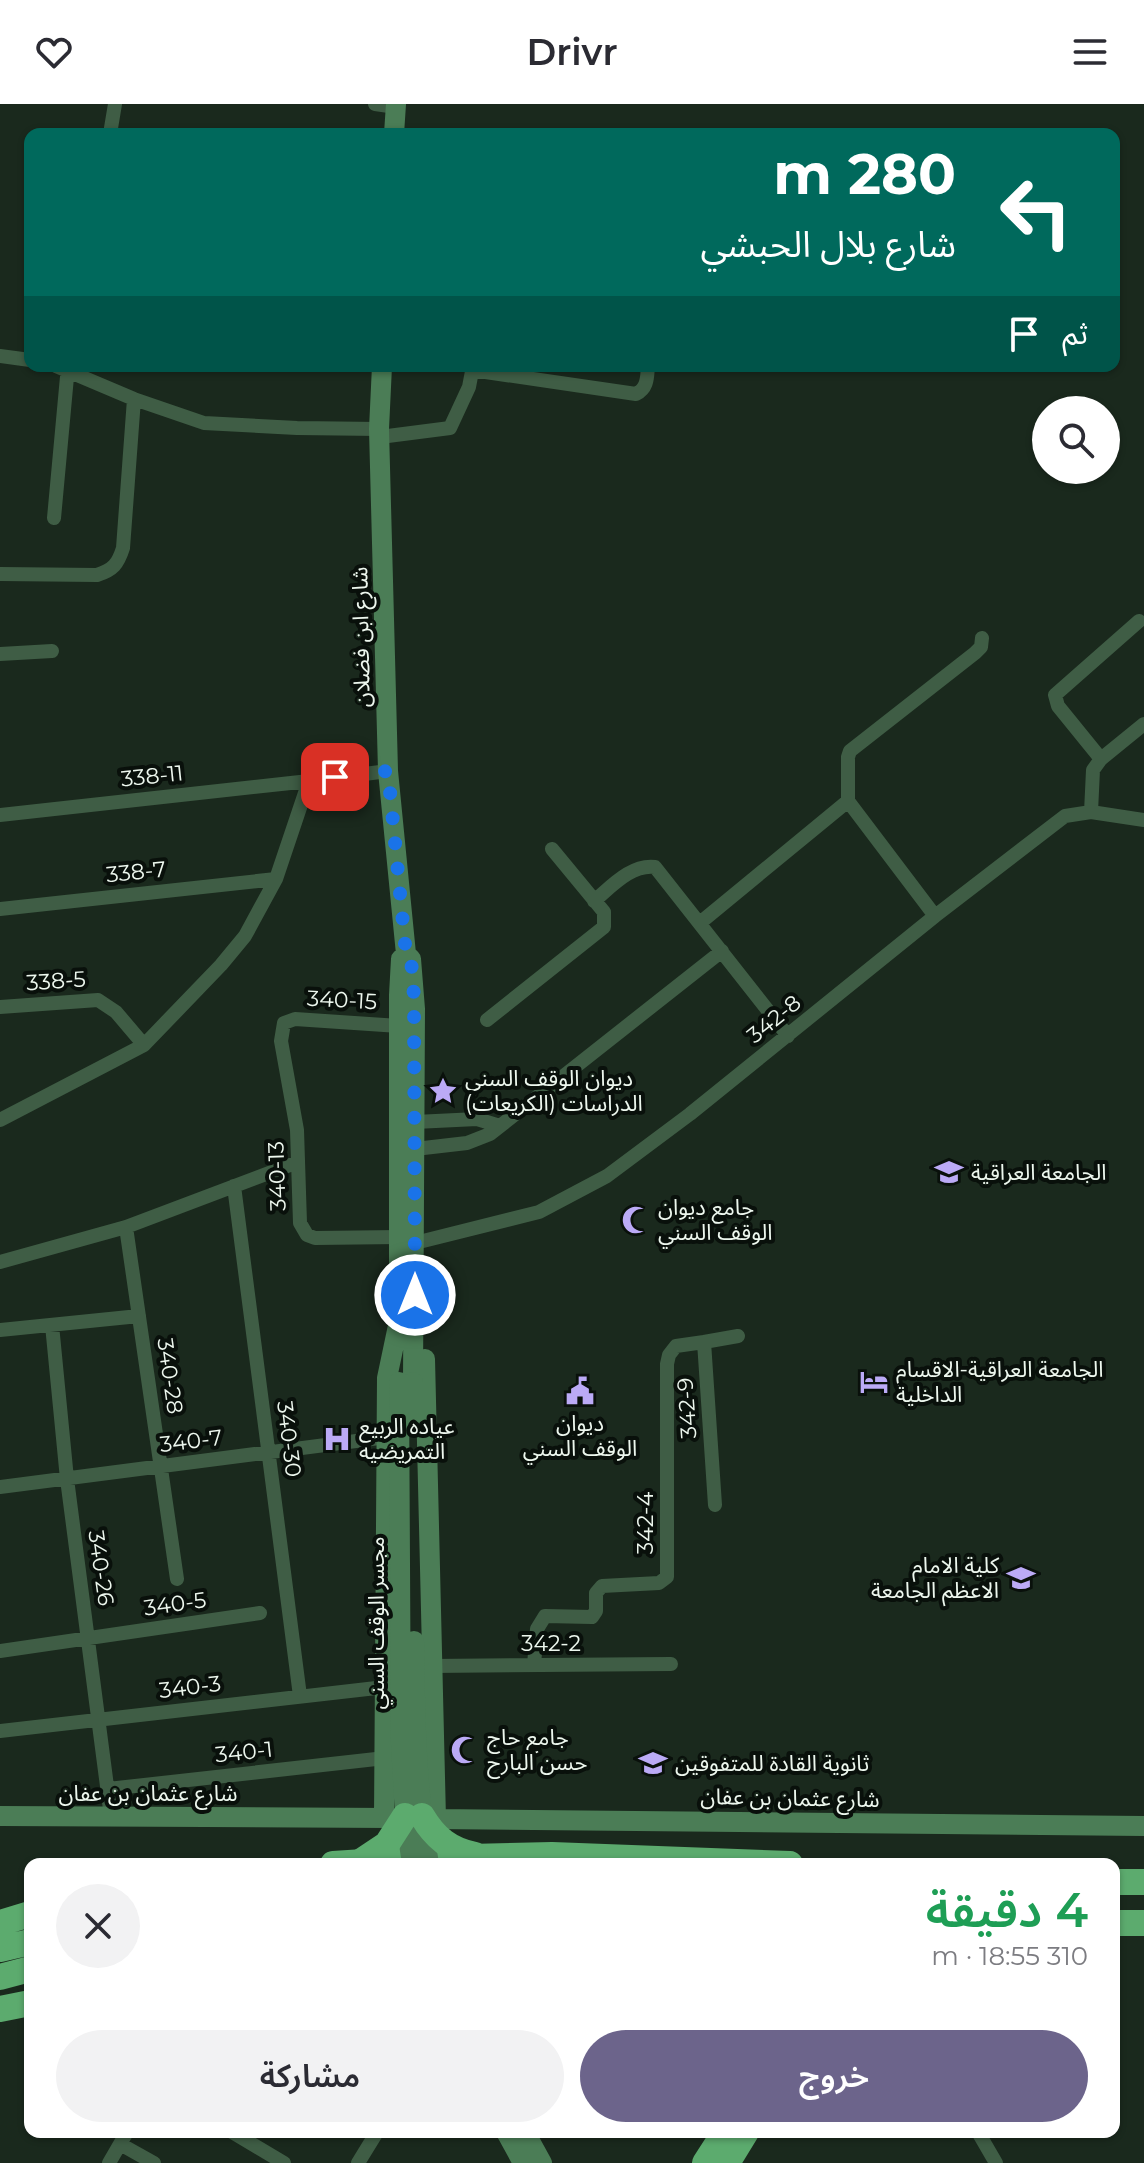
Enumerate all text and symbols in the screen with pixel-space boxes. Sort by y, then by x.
icon: heart [32,30,76,74]
text: Drivr [527,30,618,74]
icon: menu [1068,30,1112,74]
text: 280 m [773,140,956,208]
icon: left [984,160,1088,264]
text: شارع بلال الحبشي [700,222,956,266]
icon: arrive [1002,312,1046,356]
text: ثم [1062,315,1088,352]
map controls [1032,396,1120,484]
button: search [1032,396,1120,484]
street label: شارع ابن فضلان [346,566,379,708]
pin [301,743,369,811]
icon: arrive [313,755,357,799]
street label: 338-11 [119,759,185,793]
street label: 338-7 [105,855,167,889]
street label: 338-5 [25,965,87,997]
street label: 340-15 [306,985,378,1015]
street label: 342-8 [742,989,806,1049]
place label: ديوان الوقف السني الدراسات (الكريعات) [465,1065,643,1117]
place icon: ديوان الوقف السني الدراسات (الكريعات) [428,1076,458,1106]
street label: 340-13 [262,1141,292,1211]
school or university icon: الجامعة العراقية [934,1157,964,1187]
place label: الجامعة العراقية [971,1159,1106,1186]
place label: جامع ديوان الوقف السني [658,1194,773,1249]
mosque icon: جامع ديوان الوقف السني [621,1205,651,1235]
position arrow [373,1253,457,1337]
street label: 340-28 [151,1336,189,1416]
place label: الجامعة العراقية-الاقسام الداخلية [896,1356,1103,1408]
hotel icon: الجامعة العراقية-الاقسام الداخلية [859,1367,889,1397]
public building icon: ديوان الوقف السني [565,1376,595,1406]
street label: 342-9 [671,1377,703,1439]
street label: 340-30 [271,1399,307,1479]
place label: ديوان الوقف السني [523,1410,637,1465]
place label: عياده الربيع التمريضيه [359,1413,455,1465]
street label: 340-7 [158,1424,224,1458]
hospital icon: عياده الربيع التمريضيه [322,1424,352,1454]
street label: 342-4 [632,1491,659,1554]
street label: 340-26 [82,1529,120,1607]
street label: مجسر الوقف السني [363,1536,393,1710]
place label: كلية الامام الاعظم الجامعة [871,1552,1000,1607]
school or university icon: كلية الامام الاعظم الجامعة [1006,1563,1036,1593]
street label: 340-5 [142,1586,208,1622]
street label: 342-2 [521,1630,581,1657]
street label: 340-3 [158,1670,222,1704]
place label: جامع حاج حسن البارح [487,1724,588,1779]
mosque icon: جامع حاج حسن البارح [450,1735,480,1765]
street label: 340-1 [214,1736,274,1768]
school or university icon: ثانوية القادة للمتفوقين [638,1748,668,1778]
place label: ثانوية القادة للمتفوقين [675,1750,869,1777]
street label: شارع عثمان بن عفان [58,1780,238,1810]
street label: شارع عثمان بن عفان [700,1783,880,1816]
text: 4 دقيقة [926,1881,1088,1939]
button: close [56,1884,140,1968]
text: 310 m · 18:55 [931,1940,1088,1972]
button: مشاركة [56,2030,564,2122]
button: خروج [580,2030,1088,2122]

